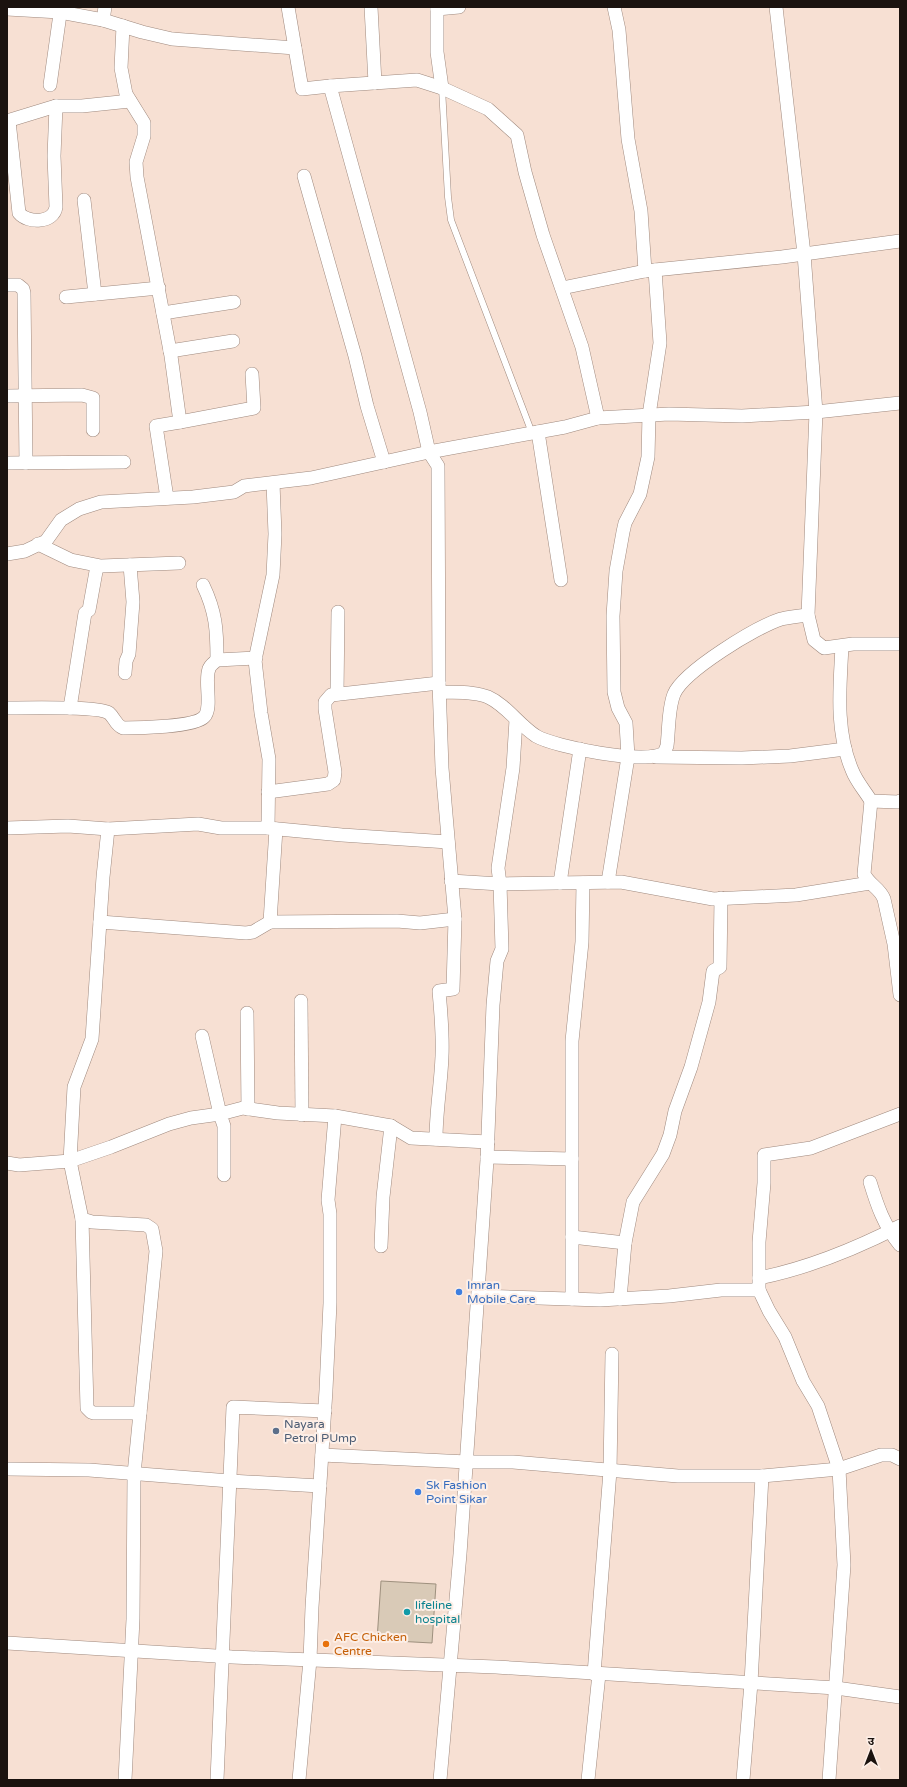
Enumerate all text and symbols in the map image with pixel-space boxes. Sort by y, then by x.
place label: Imran Mobile Care [467,1278,536,1306]
marker: Imran Mobile Care [454,1287,464,1297]
place label: Nayara Petrol PUmp [284,1417,357,1445]
marker: Nayara Petrol PUmp [271,1426,281,1436]
place label: Sk Fashion Point Sikar [426,1478,487,1506]
marker: Sk Fashion Point Sikar [413,1487,423,1497]
place label: lifeline hospital [415,1598,460,1626]
marker: lifeline hospital [402,1607,412,1617]
place label: AFC Chicken Centre [334,1630,407,1658]
marker: AFC Chicken Centre [321,1639,331,1649]
north arrow [851,1731,891,1771]
text: उ [868,1735,875,1748]

